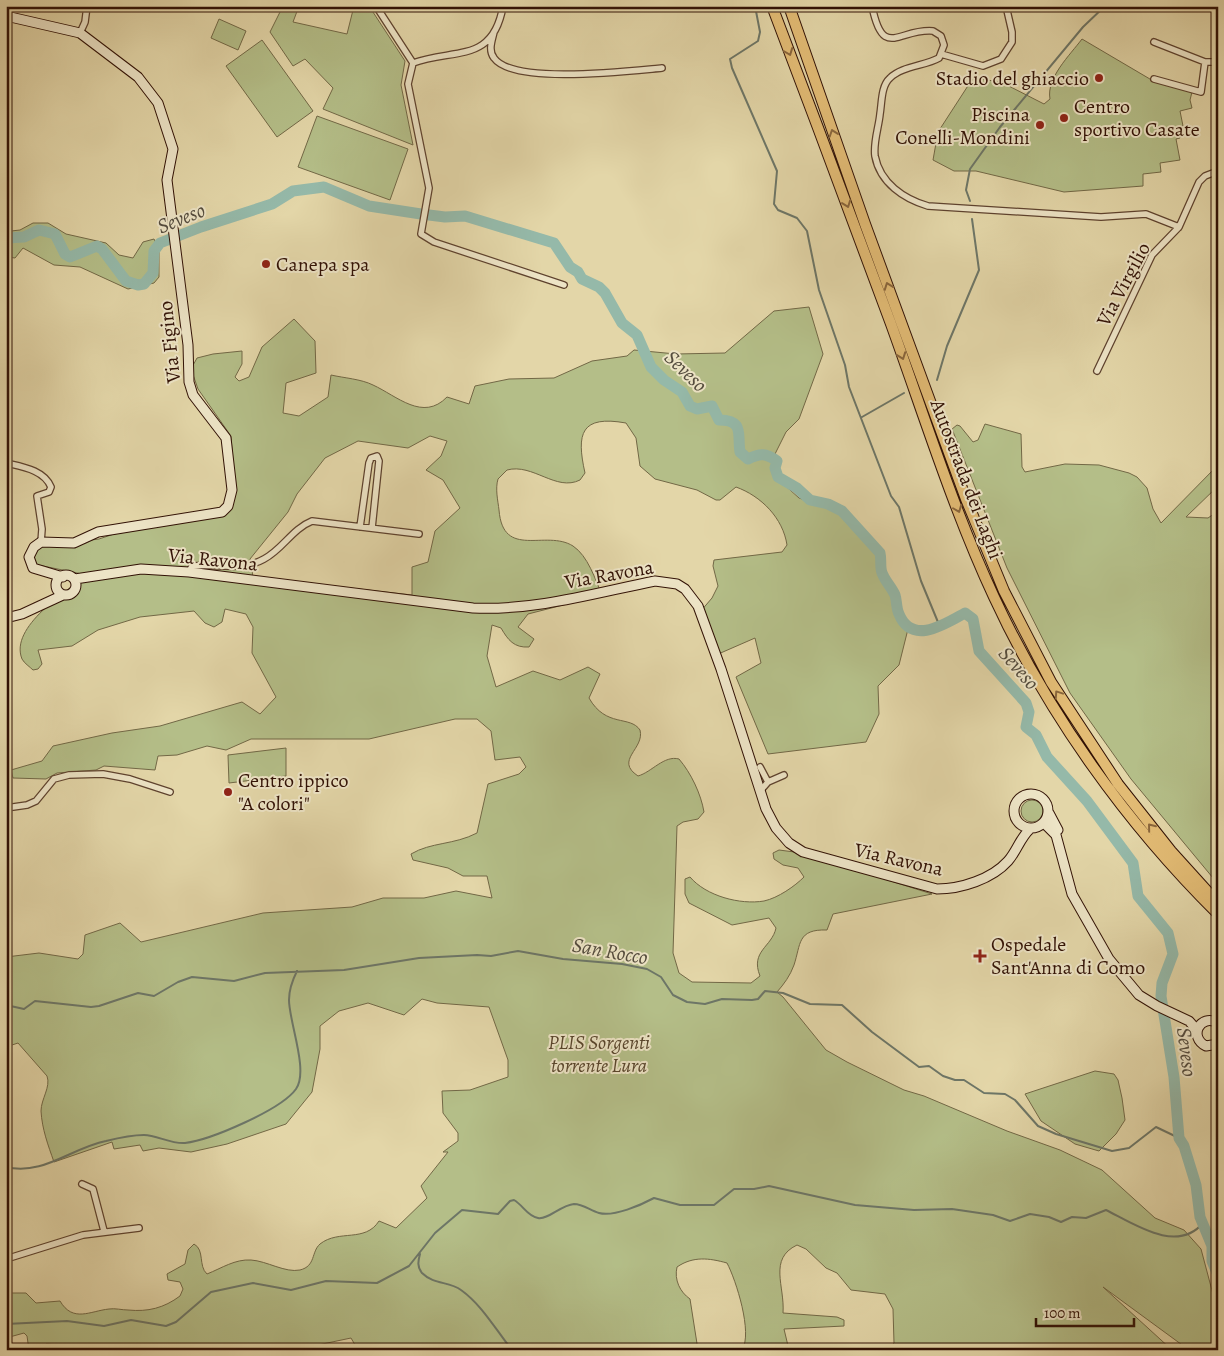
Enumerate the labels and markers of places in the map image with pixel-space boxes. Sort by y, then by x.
place label: Stadio del ghiaccio [936,65,1089,92]
marker: Stadio del ghiaccio [1093,72,1105,84]
place label: Centro sportivo Casate [1074,93,1200,143]
place label: Piscina Conelli-Mondini [895,101,1031,151]
marker: Centro sportivo Casate [1058,112,1070,124]
marker: Piscina Conelli-Mondini [1034,119,1046,131]
place label: Canepa spa [276,251,370,278]
marker: Canepa spa [260,258,272,270]
place label: Centro ippico "A colori" [238,767,349,817]
marker: Centro ippico "A colori" [222,786,234,798]
place label: Ospedale Sant'Anna di Como [991,931,1145,981]
marker: Ospedale Sant'Anna di Como [973,949,987,963]

